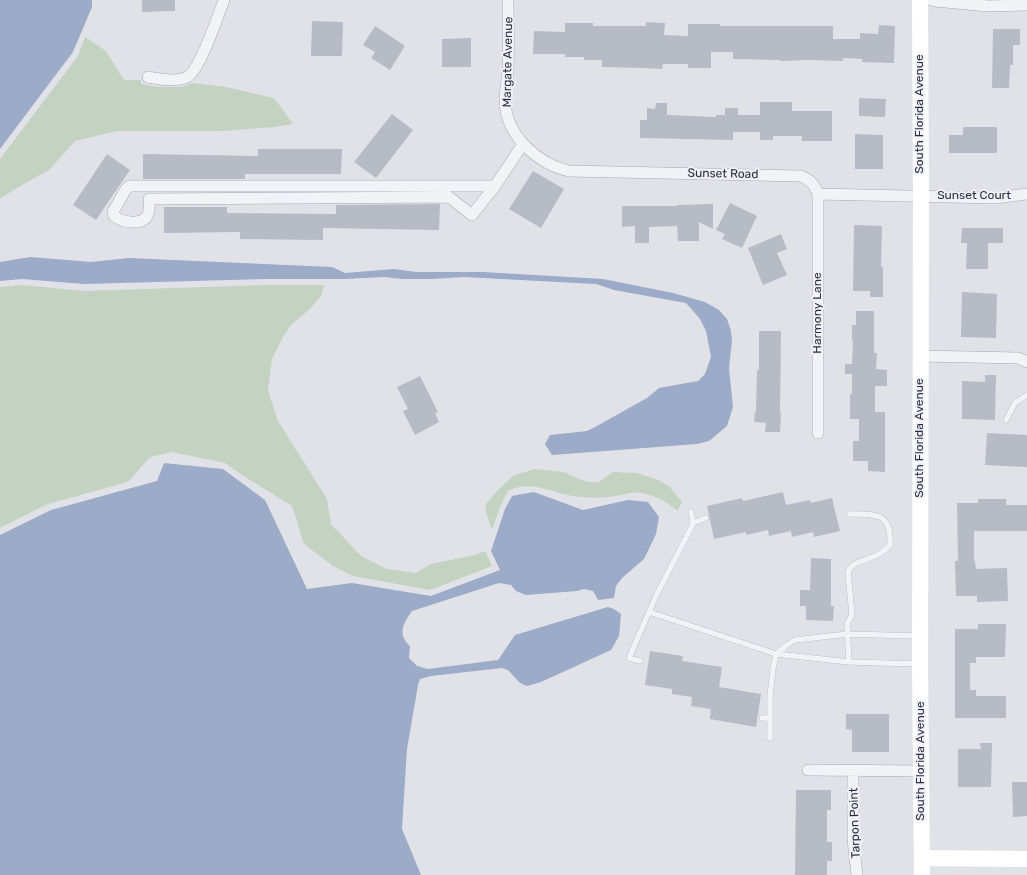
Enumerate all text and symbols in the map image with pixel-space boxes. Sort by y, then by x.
street label: Margate Avenue [500,17,516,107]
street label: South Florida Avenue [913,54,927,174]
street label: Sunset Road [687,166,759,182]
street label: Sunset Court [937,189,1011,203]
street label: Harmony Lane [811,272,825,354]
street label: South Florida Avenue [913,378,927,498]
street label: South Florida Avenue [914,701,928,821]
street label: Tarpon Point [847,787,863,859]

